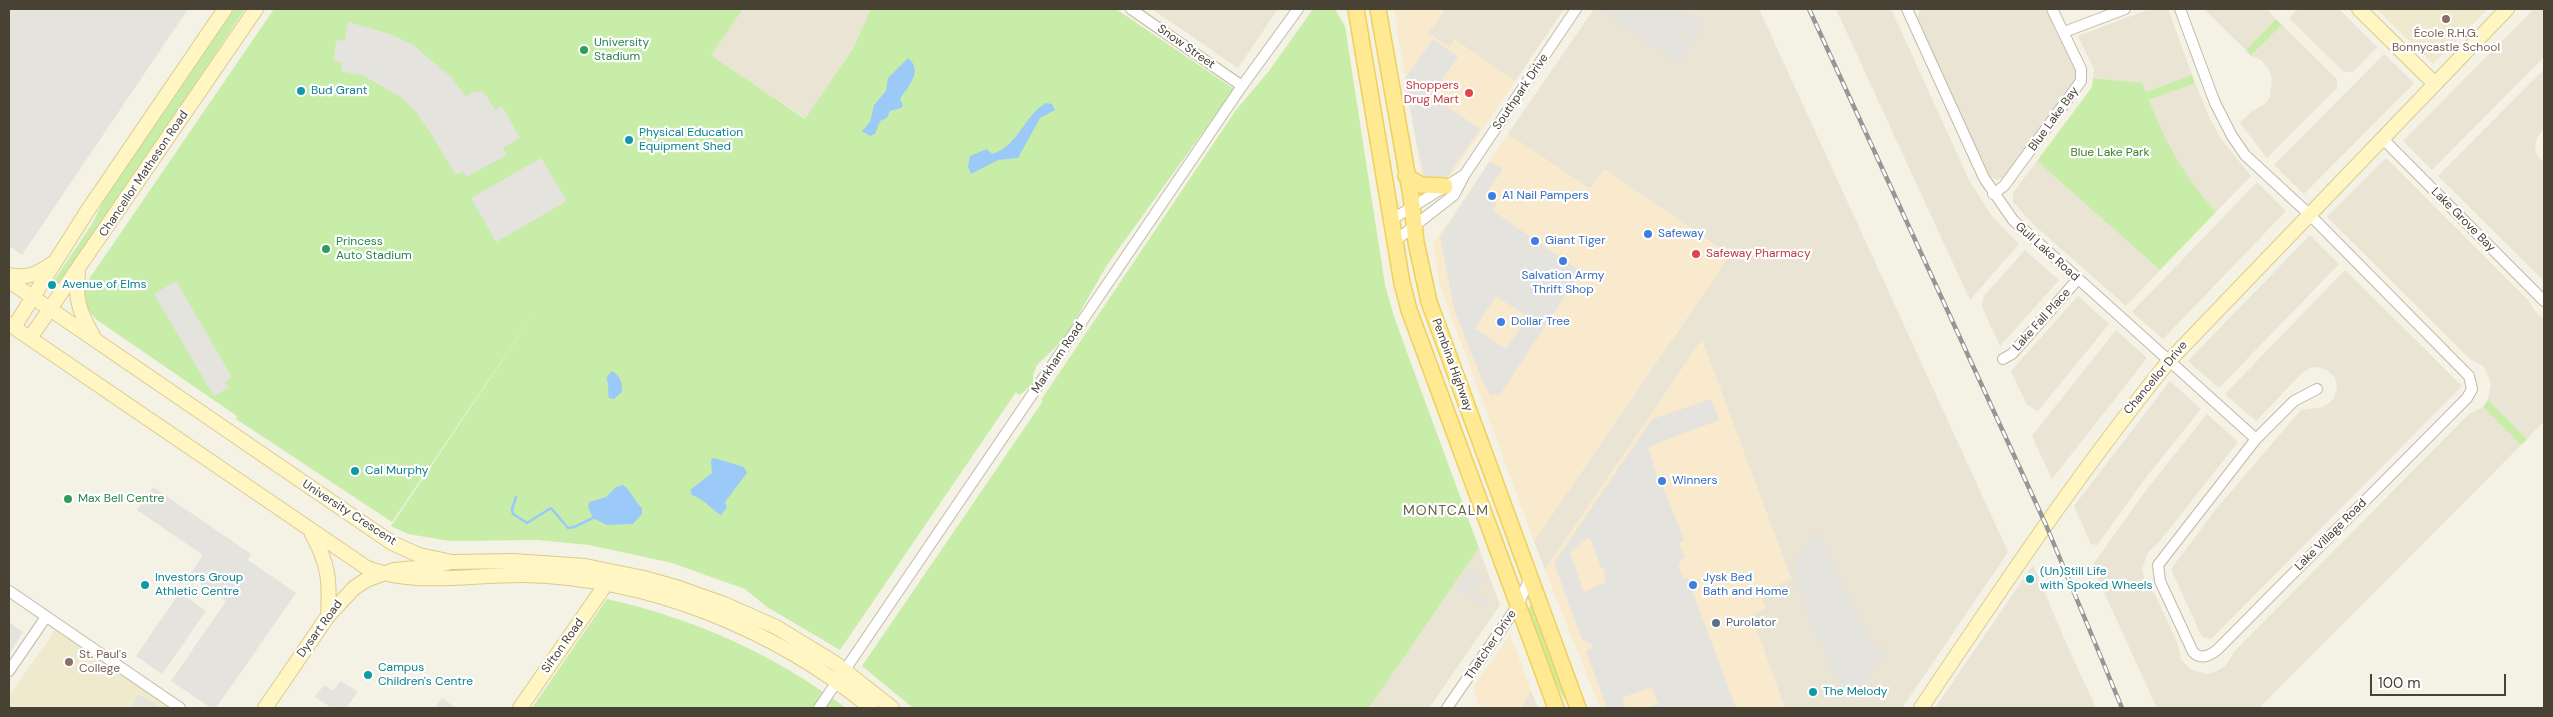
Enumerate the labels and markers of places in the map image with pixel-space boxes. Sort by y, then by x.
marker: École R.H.G. Bonnycastle School [2440,13,2452,25]
place label: École R.H.G. Bonnycastle School [2392,27,2500,55]
place label: University Stadium [594,36,649,64]
marker: University Stadium [578,44,590,56]
place label: Shoppers Drug Mart [1404,79,1459,107]
place label: Bud Grant [311,84,367,98]
marker: Bud Grant [295,85,307,97]
marker: Shoppers Drug Mart [1463,87,1475,99]
place label: Physical Education Equipment Shed [639,126,743,154]
marker: Physical Education Equipment Shed [623,134,635,146]
place label: A1 Nail Pampers [1502,189,1589,203]
marker: A1 Nail Pampers [1486,190,1498,202]
place label: Safeway [1658,227,1704,241]
marker: Safeway [1642,228,1654,240]
place label: Giant Tiger [1545,234,1606,248]
place label: Princess Auto Stadium [336,235,412,263]
marker: Giant Tiger [1529,235,1541,247]
marker: Princess Auto Stadium [320,243,332,255]
place label: Safeway Pharmacy [1706,247,1811,261]
marker: Safeway Pharmacy [1690,248,1702,260]
marker: Salvation Army Thrift Shop [1557,255,1569,267]
place label: Salvation Army Thrift Shop [1522,269,1604,297]
place label: Avenue of Elms [62,278,147,292]
marker: Avenue of Elms [46,279,58,291]
place label: Dollar Tree [1511,315,1570,329]
marker: Dollar Tree [1495,316,1507,328]
place label: Cal Murphy [365,464,428,478]
marker: Cal Murphy [349,465,361,477]
place label: Winners [1672,474,1718,488]
marker: Winners [1656,475,1668,487]
place label: Max Bell Centre [78,492,164,506]
marker: Max Bell Centre [62,493,74,505]
place label: (Un)Still Life with Spoked Wheels [2040,565,2152,593]
place label: Investors Group Athletic Centre [155,571,243,599]
place label: Jysk Bed Bath and Home [1703,571,1788,599]
marker: (Un)Still Life with Spoked Wheels [2024,573,2036,585]
marker: Investors Group Athletic Centre [139,579,151,591]
marker: Jysk Bed Bath and Home [1687,579,1699,591]
place label: Purolator [1726,616,1776,630]
marker: Purolator [1710,617,1722,629]
place label: St. Paul's College [79,648,127,676]
marker: St. Paul's College [63,656,75,668]
place label: Campus Children's Centre [378,661,473,689]
marker: Campus Children's Centre [362,669,374,681]
place label: The Melody [1823,685,1888,699]
marker: The Melody [1807,686,1819,698]

